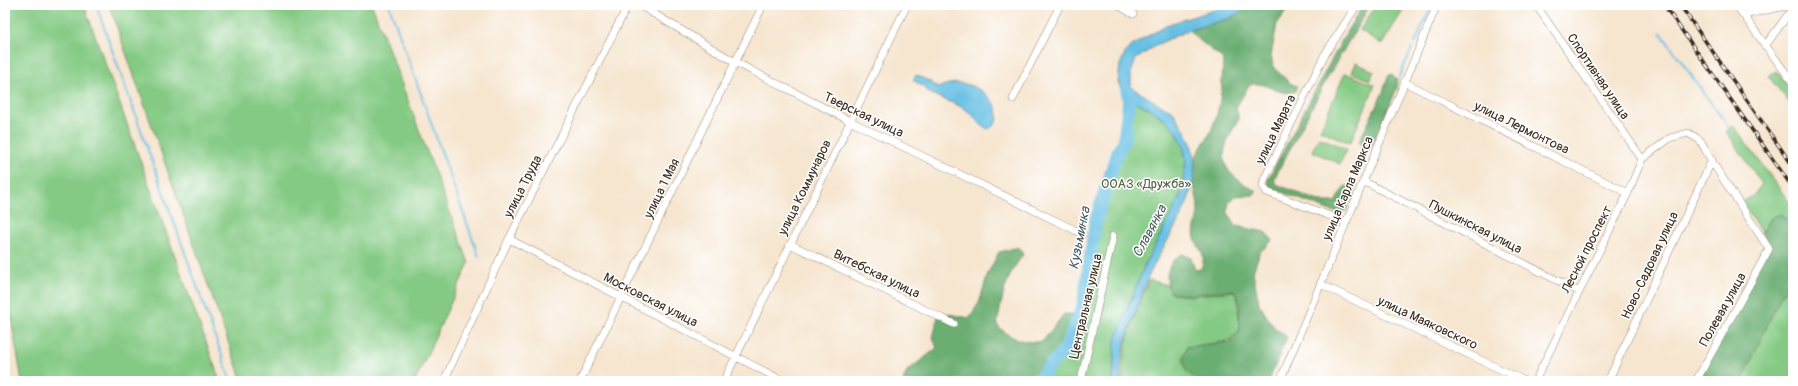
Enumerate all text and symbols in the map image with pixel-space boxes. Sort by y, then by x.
street label: Спортивная улица [1563,31,1633,123]
street label: Тверская улица [821,89,906,141]
street label: улица Марата [1252,92,1300,168]
street label: улица Лермонтова [1471,98,1572,158]
street label: улица Карла Маркса [1318,134,1377,244]
street label: улица Коммунаров [774,137,835,239]
street label: улица Труда [500,153,545,221]
street label: улица 1 Мая [640,156,683,222]
park label: ООАЗ «Дружба» [1101,176,1191,192]
street label: Пушкинская улица [1426,197,1525,257]
water label: Славянка [1129,201,1171,260]
street label: Лесной проспект [1558,203,1616,297]
water label: Кузьминка [1065,204,1094,271]
street label: Ново-Садовая улица [1618,209,1682,322]
street label: Витебская улица [831,246,922,302]
street label: Центральная улица [1066,252,1106,360]
street label: Московская улица [601,269,700,331]
street label: Полевая улица [1696,270,1750,349]
street label: улица Маяковского [1374,292,1480,353]

